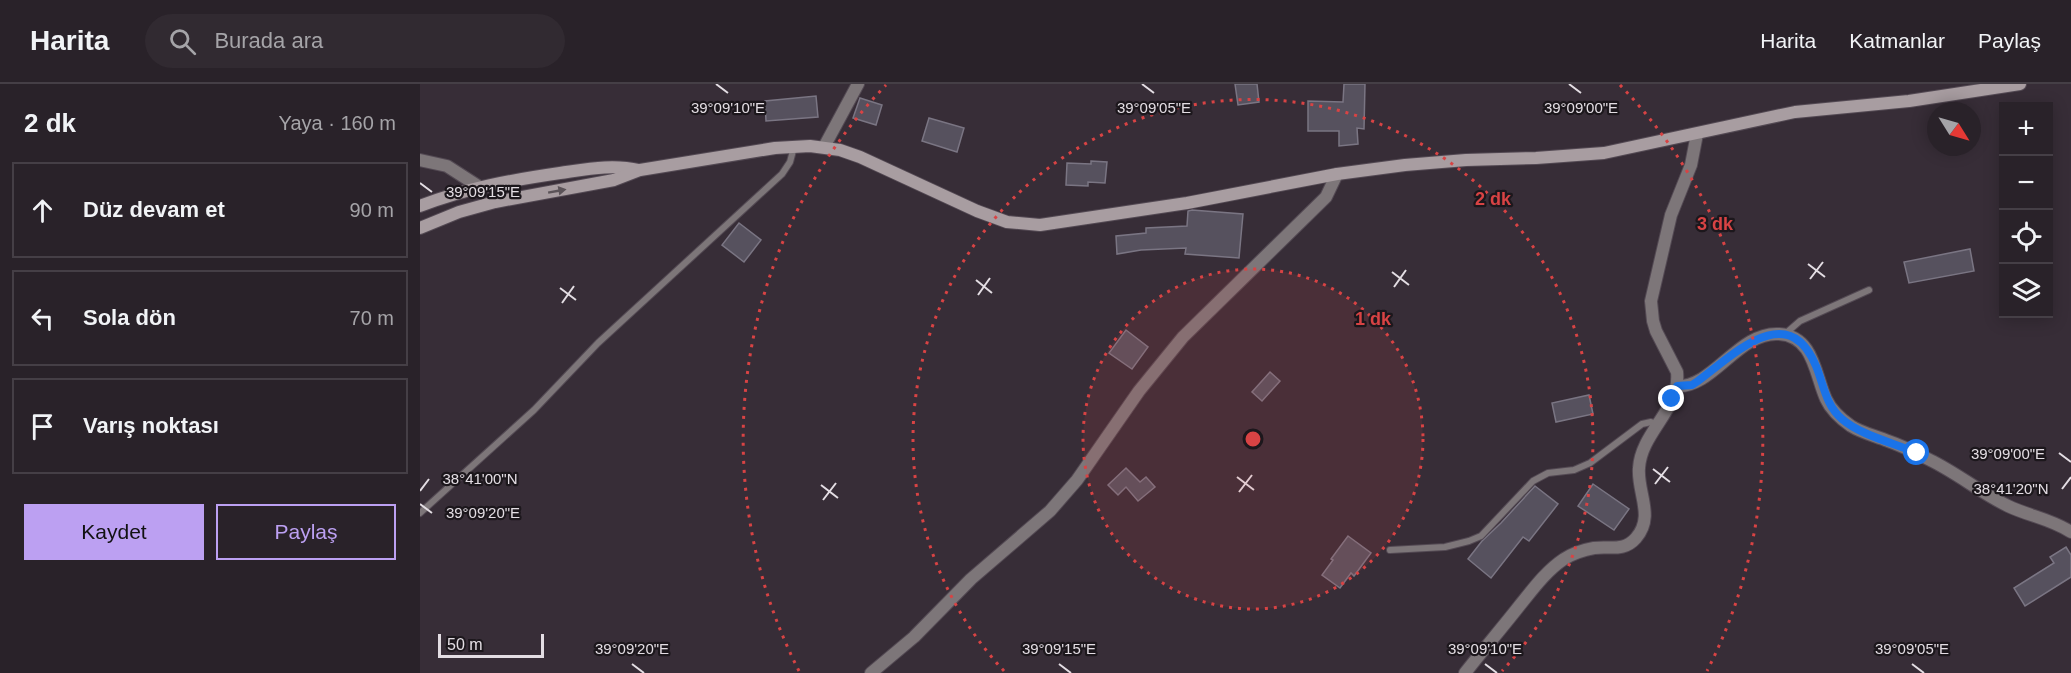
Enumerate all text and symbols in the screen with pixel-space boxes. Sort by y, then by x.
search box [145,14,565,68]
text: Harita [30,25,109,56]
icon: search [166,25,199,58]
text: Burada ara [214,28,323,53]
text: Harita [1760,29,1816,52]
text: Katmanlar [1849,29,1945,52]
text: Paylaş [1978,29,2041,52]
text: 39°09'10"E [691,99,765,116]
text: 39°09'05"E [1117,99,1191,116]
text: 39°09'00"E [1544,99,1618,116]
north arrow [1927,102,1981,156]
map controls [1999,102,2053,318]
button: + [1999,102,2053,156]
text: 2 dk [24,108,76,138]
text: Yaya · 160 m [279,112,396,134]
button: − [1999,156,2053,210]
text: 39°09'15"E [446,183,520,200]
one-way arrow [548,186,567,195]
text: 2 dk [1475,189,1512,209]
icon: ahead [26,194,59,227]
text: Düz devam et [83,197,225,222]
text: 90 m [350,199,394,221]
button: locate [1999,210,2053,264]
text: 3 dk [1697,214,1734,234]
button: layers [1999,264,2053,318]
icon: left [26,302,59,335]
text: Sola dön [83,305,176,330]
text: 70 m [350,307,394,329]
text: 1 dk [1355,309,1392,329]
route end [1658,385,1684,411]
icon: arrive [26,410,59,443]
text: Varış noktası [83,413,219,438]
centre of rings [1243,429,1263,449]
route start [1903,439,1929,465]
text: 39°09'00"E [1971,445,2045,462]
text: 38°41'00"N [442,470,518,487]
text: 38°41'20"N [1973,480,2049,497]
button: Kaydet [24,504,204,560]
button: Paylaş [216,504,396,560]
text: 39°09'20"E [446,504,520,521]
scale bar [438,631,544,658]
text: 50 m [447,636,483,653]
text: 39°09'20"E [595,640,669,657]
text: 39°09'15"E [1022,640,1096,657]
text: 39°09'10"E [1448,640,1522,657]
text: 39°09'05"E [1875,640,1949,657]

